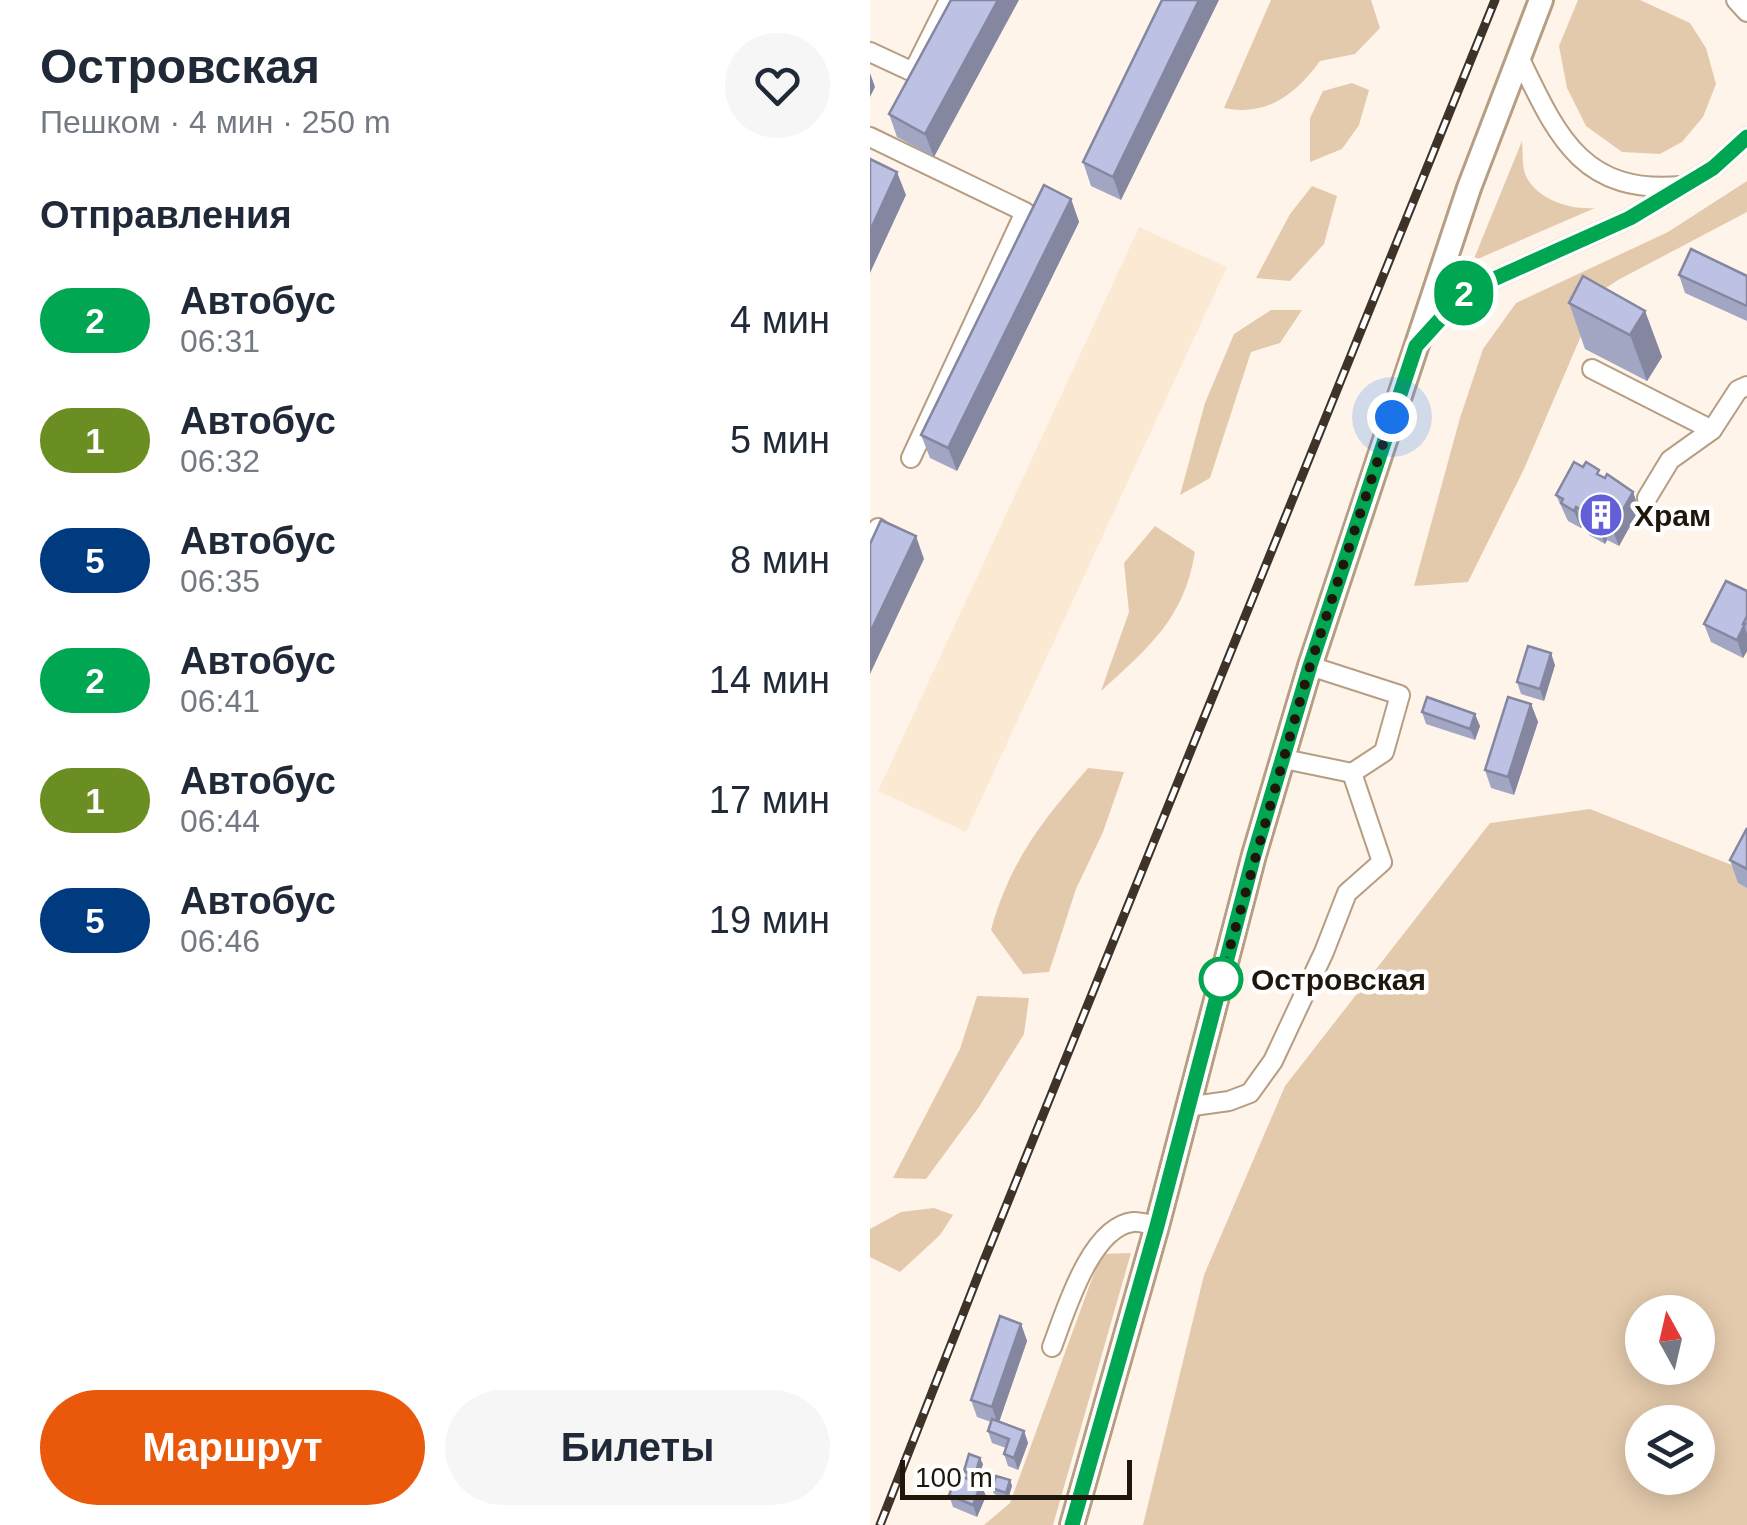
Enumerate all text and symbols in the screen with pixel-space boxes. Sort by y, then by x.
button: heart [725,33,830,138]
text: Островская [40,40,320,93]
text: Пешком · 4 мин · 250 m [40,104,391,140]
text: Отправления [40,194,292,236]
line badge: 2 [1432,260,1496,326]
text: 2 [1454,274,1474,313]
text: Автобус [180,280,336,322]
text: 4 мин [730,299,830,341]
text: 2 [85,301,105,340]
text: 06:31 [180,323,260,359]
your location [1367,392,1417,442]
text: Автобус [180,400,336,442]
text: 5 мин [730,419,830,461]
text: 1 [85,421,105,460]
text: 06:32 [180,443,260,479]
building icon: Храм [1578,492,1624,538]
place label: Храм [1634,499,1711,532]
text: Автобус [180,520,336,562]
text: 8 мин [730,539,830,581]
text: 5 [85,541,105,580]
text: 06:35 [180,563,260,599]
text: Автобус [180,640,336,682]
text: 14 мин [709,659,830,701]
text: 2 [85,661,105,700]
text: 06:41 [180,683,260,719]
text: Автобус [180,760,336,802]
text: 17 мин [709,779,830,821]
text: 1 [85,781,105,820]
text: 06:44 [180,803,260,839]
text: Автобус [180,880,336,922]
text: 19 мин [709,899,830,941]
text: 5 [85,901,105,940]
text: 06:46 [180,923,260,959]
marker: Островская [1200,958,1242,1000]
place label: Островская [1251,963,1426,996]
north arrow [1625,1295,1715,1385]
map controls [1625,1295,1715,1495]
button: Маршрут [40,1390,425,1505]
button: Билеты [445,1390,830,1505]
button: layers [1625,1405,1715,1495]
scale bar [900,1455,1132,1500]
text: 100 m [915,1462,993,1493]

